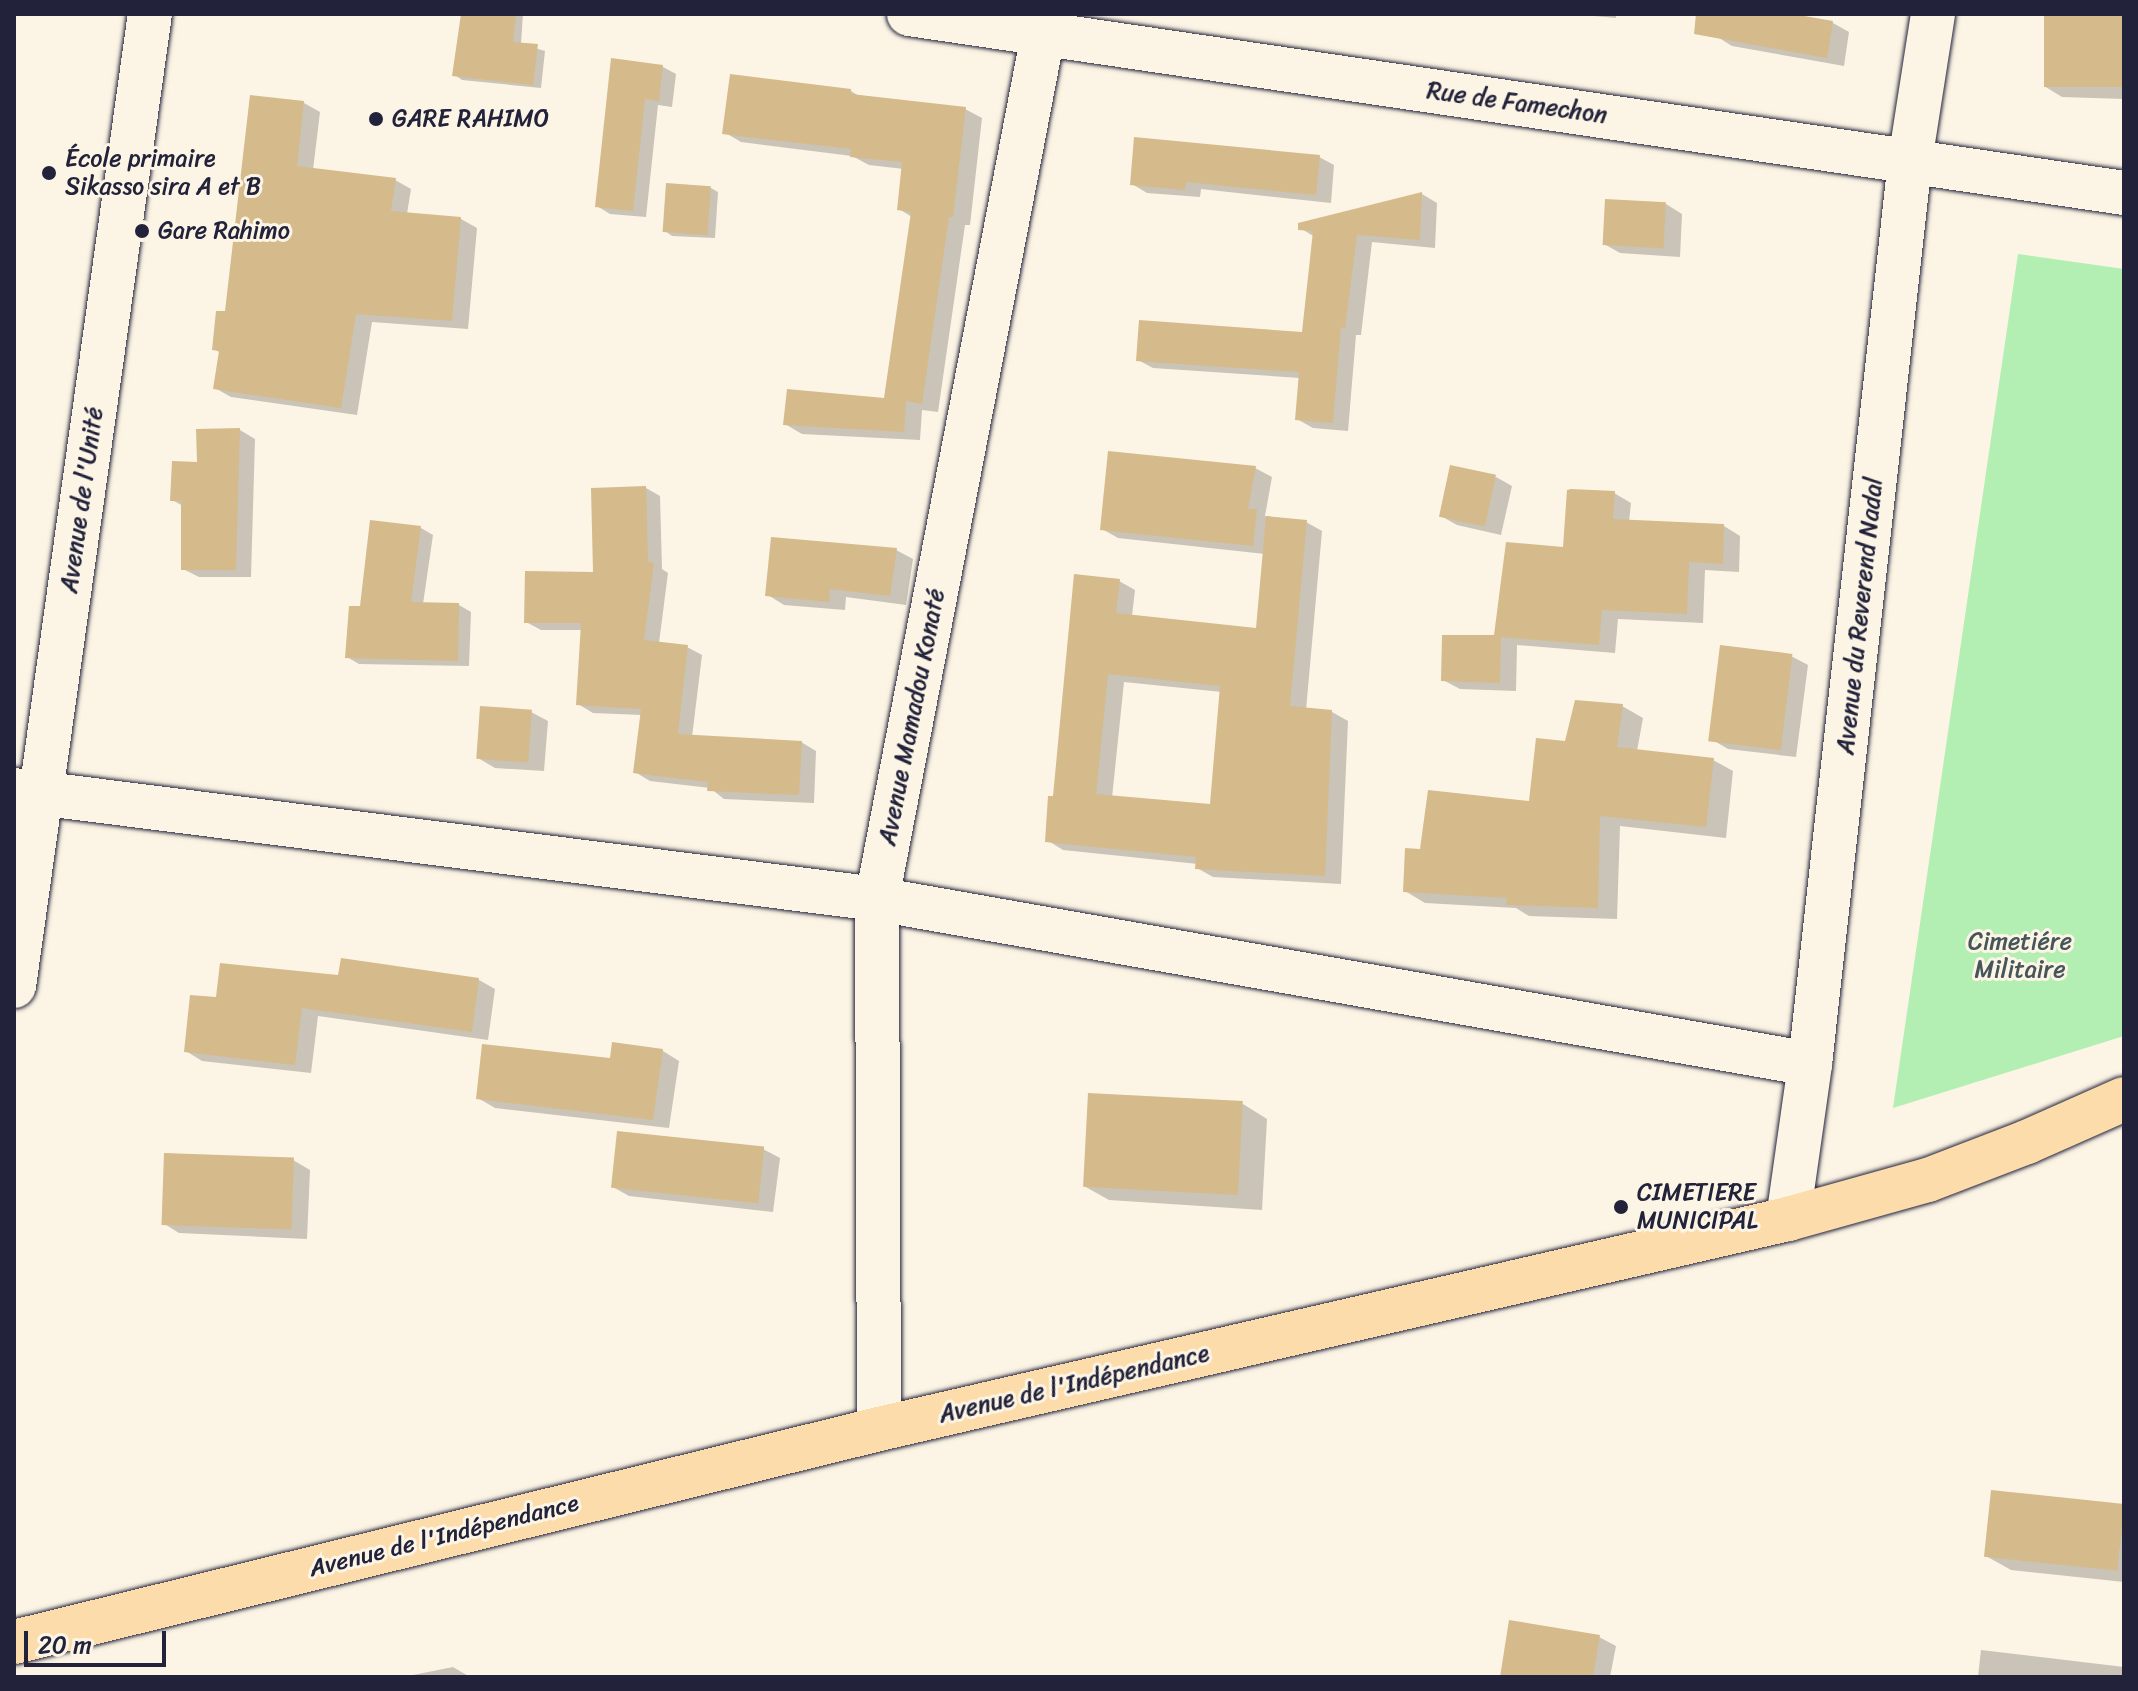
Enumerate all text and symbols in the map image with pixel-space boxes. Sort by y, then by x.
street label: Rue de Famechon [1425,76,1609,130]
place label: GARE RAHIMO [392,105,546,133]
marker: GARE RAHIMO [367,110,385,128]
place label: École primaire Sikasso sira A et B [65,145,262,201]
marker: École primaire Sikasso sira A et B [40,164,58,182]
place label: Gare Rahimo [158,217,290,245]
marker: Gare Rahimo [133,222,151,240]
street label: Avenue de l'Unité [55,405,109,595]
street label: Avenue du Reverend Nadal [1831,476,1889,756]
street label: Avenue Mamadou Konaté [873,585,951,849]
park label: Cimetiére Militaire [1968,928,2072,984]
place label: CIMETIERE MUNICIPAL [1637,1179,1758,1235]
marker: CIMETIERE MUNICIPAL [1612,1198,1630,1216]
street label: Avenue de l'Indépendance [936,1339,1212,1429]
street label: Avenue de l'Indépendance [306,1489,582,1583]
scale bar [28,1615,170,1665]
text: 20 m [38,1624,92,1666]

